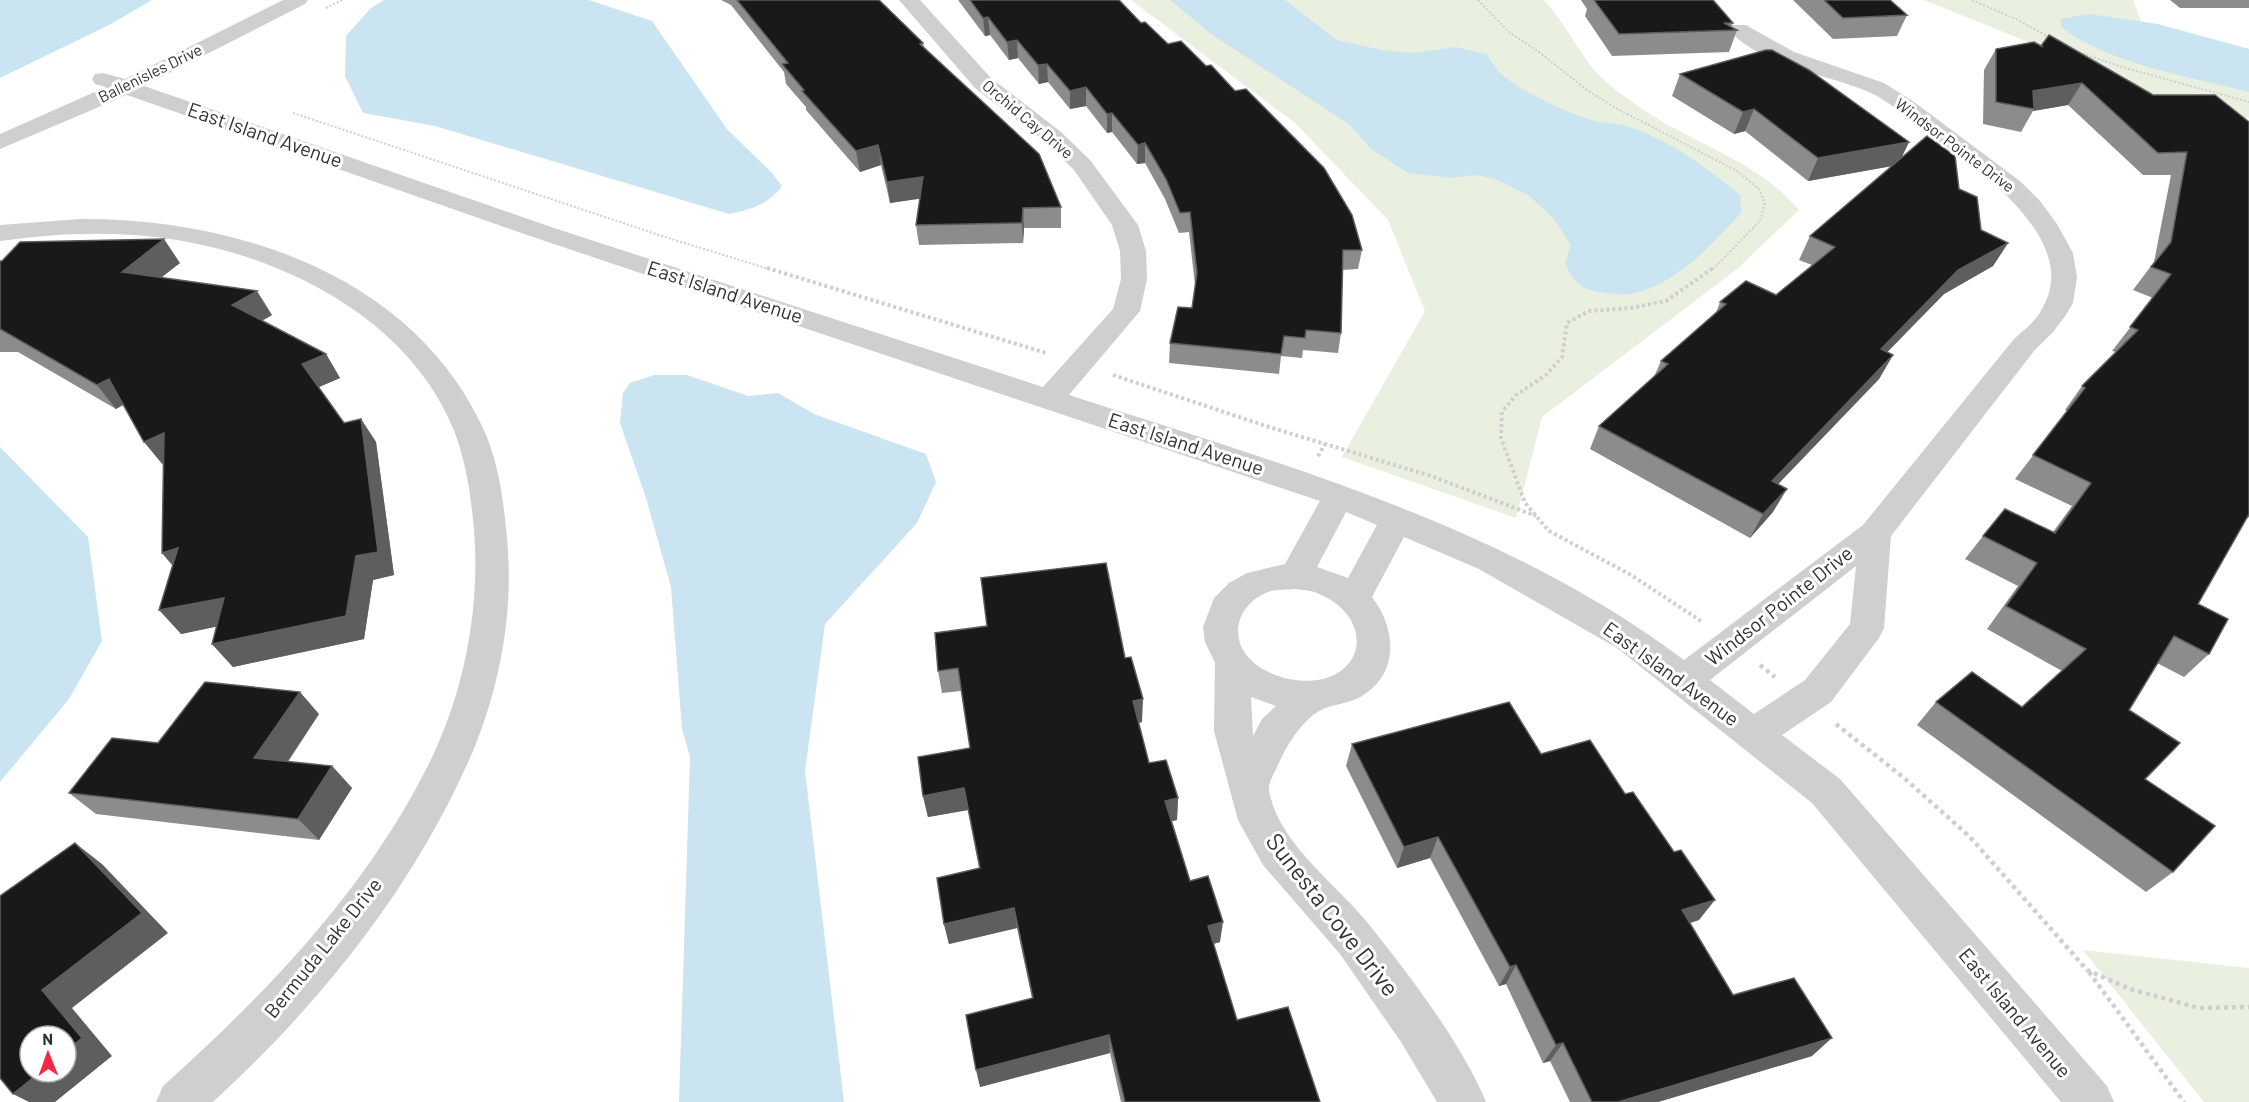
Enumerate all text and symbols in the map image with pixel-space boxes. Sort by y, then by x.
street label: Ballenisles Drive [95,39,205,106]
street label: Orchid Cay Drive [979,75,1078,162]
street label: Windsor Pointe Drive [1892,94,2019,196]
street label: East Island Avenue [185,96,346,172]
street label: East Island Avenue [645,255,806,327]
street label: East Island Avenue [1106,407,1267,479]
street label: Windsor Pointe Drive [1700,540,1857,670]
street label: East Island Avenue [1599,616,1744,730]
street label: Sunesta Cove Drive [1261,827,1406,1001]
street label: Bermuda Lake Drive [258,872,386,1022]
street label: East Island Avenue [1955,943,2077,1082]
north arrow [18,1024,78,1084]
text: N [42,1029,53,1048]

